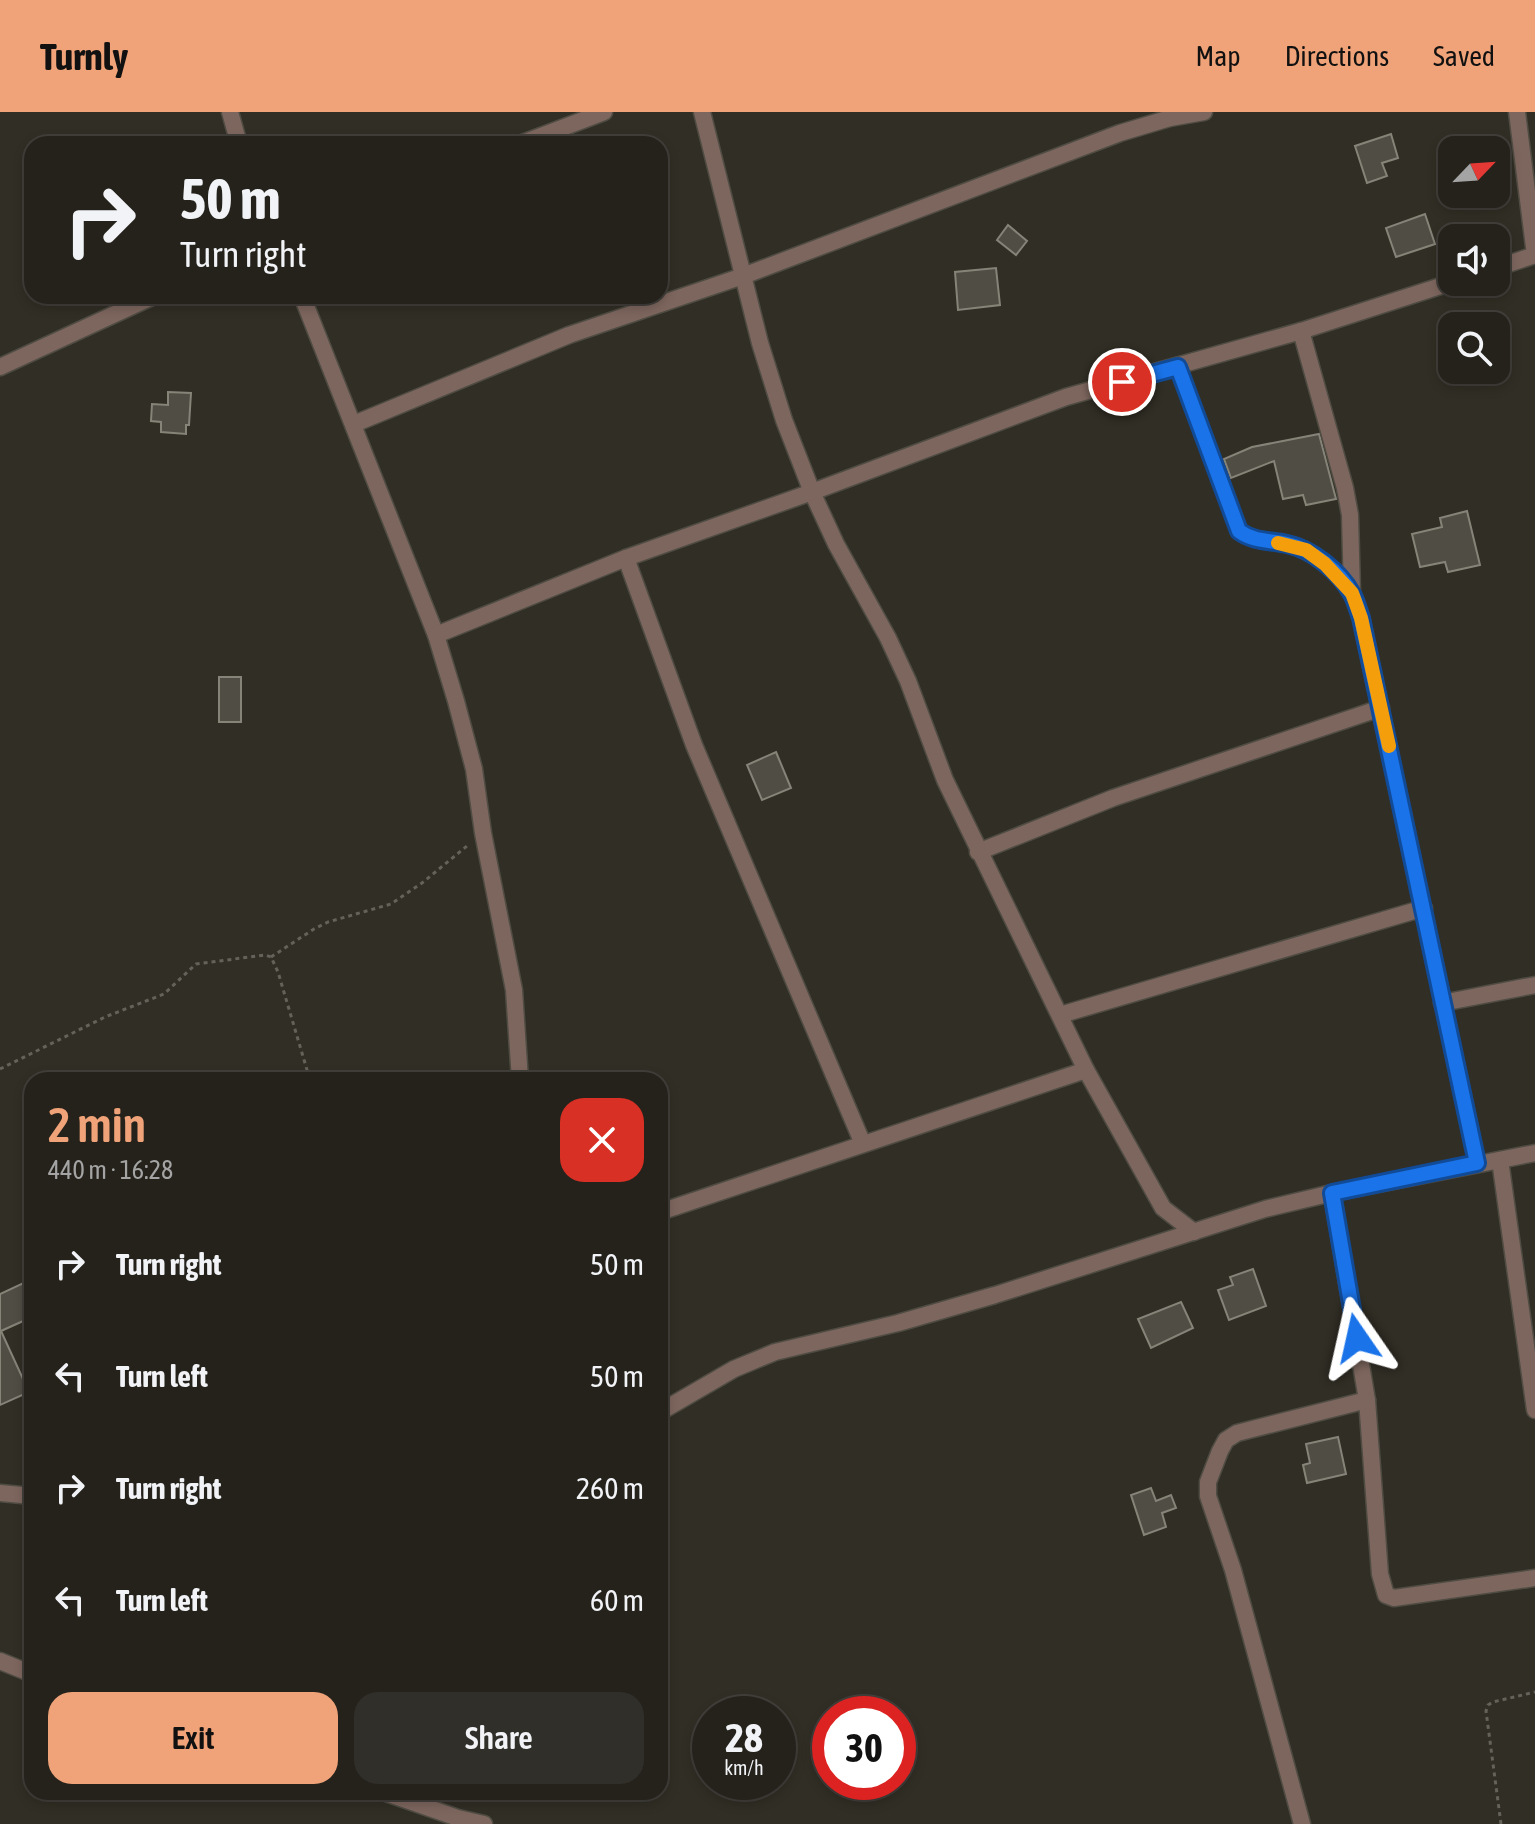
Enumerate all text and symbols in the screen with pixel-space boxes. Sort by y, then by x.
text: Turnly [40,35,128,78]
text: Map [1196,40,1241,72]
text: Directions [1285,40,1389,72]
text: Saved [1433,40,1495,72]
north arrow [1438,136,1510,208]
map controls [1438,136,1510,384]
text: 50 m [180,167,281,231]
icon: right [48,168,152,272]
button: sound [1438,224,1510,296]
text: Turn right [180,233,307,275]
button: search [1438,312,1510,384]
pin [1088,348,1156,416]
icon: arrive [1100,360,1144,404]
text: 2 min [48,1097,146,1152]
button: close [560,1098,644,1182]
text: 440 m · 16:28 [48,1155,173,1185]
icon: right [48,1242,92,1286]
text: Turn right [116,1247,222,1281]
text: 50 m [590,1247,644,1281]
position arrow [1315,1296,1399,1380]
icon: left [48,1354,92,1398]
text: Turn left [116,1359,208,1393]
text: 50 m [590,1359,644,1393]
icon: right [48,1466,92,1510]
text: Turn right [116,1471,222,1505]
text: 260 m [576,1471,644,1505]
icon: left [48,1578,92,1622]
text: Turn left [116,1583,208,1617]
text: 60 m [590,1583,644,1617]
button: Exit [48,1692,338,1784]
button: Share [354,1692,644,1784]
speed limit sign: 30 [812,1696,916,1800]
text: 28 [725,1715,763,1760]
text: km/h [724,1756,764,1779]

